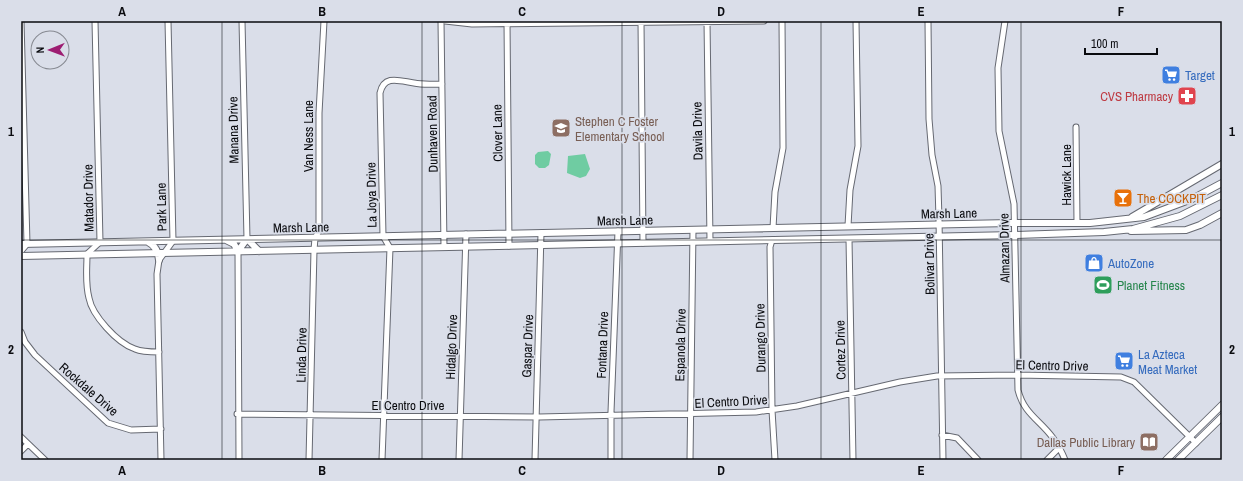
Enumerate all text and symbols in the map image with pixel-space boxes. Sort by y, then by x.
text: A [118,3,126,20]
text: B [318,3,326,20]
text: C [518,3,526,20]
text: D [717,3,725,20]
text: E [917,3,925,20]
text: F [1118,3,1125,20]
north arrow [30,30,70,70]
scale bar [1085,30,1157,56]
text: 100 m [1091,36,1118,52]
text: N [33,47,47,54]
supermarket icon: Target [1160,64,1182,86]
place label: Target [1185,67,1215,84]
pharmacy icon: CVS Pharmacy [1176,85,1198,107]
place label: CVS Pharmacy [1100,88,1174,105]
street label: Dunhaven Road [423,95,442,173]
street label: Manana Drive [224,96,243,164]
street label: Van Ness Lane [300,100,317,172]
street label: Davila Drive [688,101,707,160]
street label: Clover Lane [488,104,507,162]
place label: Stephen C Foster Elementary School [575,113,664,145]
school or university icon: Stephen C Foster Elementary School [550,117,572,139]
text: 1 [8,123,14,140]
text: 1 [1229,123,1235,140]
street label: Hawick Lane [1058,144,1075,206]
street label: La Joya Drive [362,162,381,228]
street label: Matador Drive [79,164,98,232]
street label: Park Lane [153,182,170,231]
bar icon: The COCKPIT [1112,187,1134,209]
place label: The COCKPIT [1137,190,1206,207]
street label: Marsh Lane [921,205,977,222]
street label: Marsh Lane [597,212,653,229]
street label: Almazan Drive [995,213,1014,284]
street label: Marsh Lane [273,219,329,236]
street label: Bolivar Drive [920,233,939,295]
shop icon: AutoZone [1083,252,1105,274]
place label: AutoZone [1107,255,1154,272]
sports icon: Planet Fitness [1092,274,1114,296]
place label: Planet Fitness [1117,277,1185,294]
street label: Durango Drive [751,303,770,373]
street label: Espanola Drive [671,308,690,382]
street label: Fontana Drive [593,311,612,379]
street label: Hidalgo Drive [442,314,461,380]
street label: Gaspar Drive [518,314,537,378]
street label: Cortez Drive [831,320,850,380]
street label: Linda Drive [293,327,310,383]
text: 2 [8,341,14,358]
text: 2 [1229,341,1235,358]
place label: La Azteca Meat Market [1138,346,1197,378]
supermarket icon: La Azteca Meat Market [1113,350,1135,372]
street label: El Centro Drive [1015,356,1089,375]
street label: Rockdale Drive [56,359,122,420]
street label: El Centro Drive [694,391,768,412]
street label: El Centro Drive [372,397,444,414]
library icon: Dallas Public Library [1138,431,1160,453]
place label: Dallas Public Library [1037,434,1136,451]
text: A [118,462,126,479]
text: B [318,462,326,479]
text: C [518,462,526,479]
text: D [717,462,725,479]
text: E [917,462,925,479]
text: F [1118,462,1125,479]

